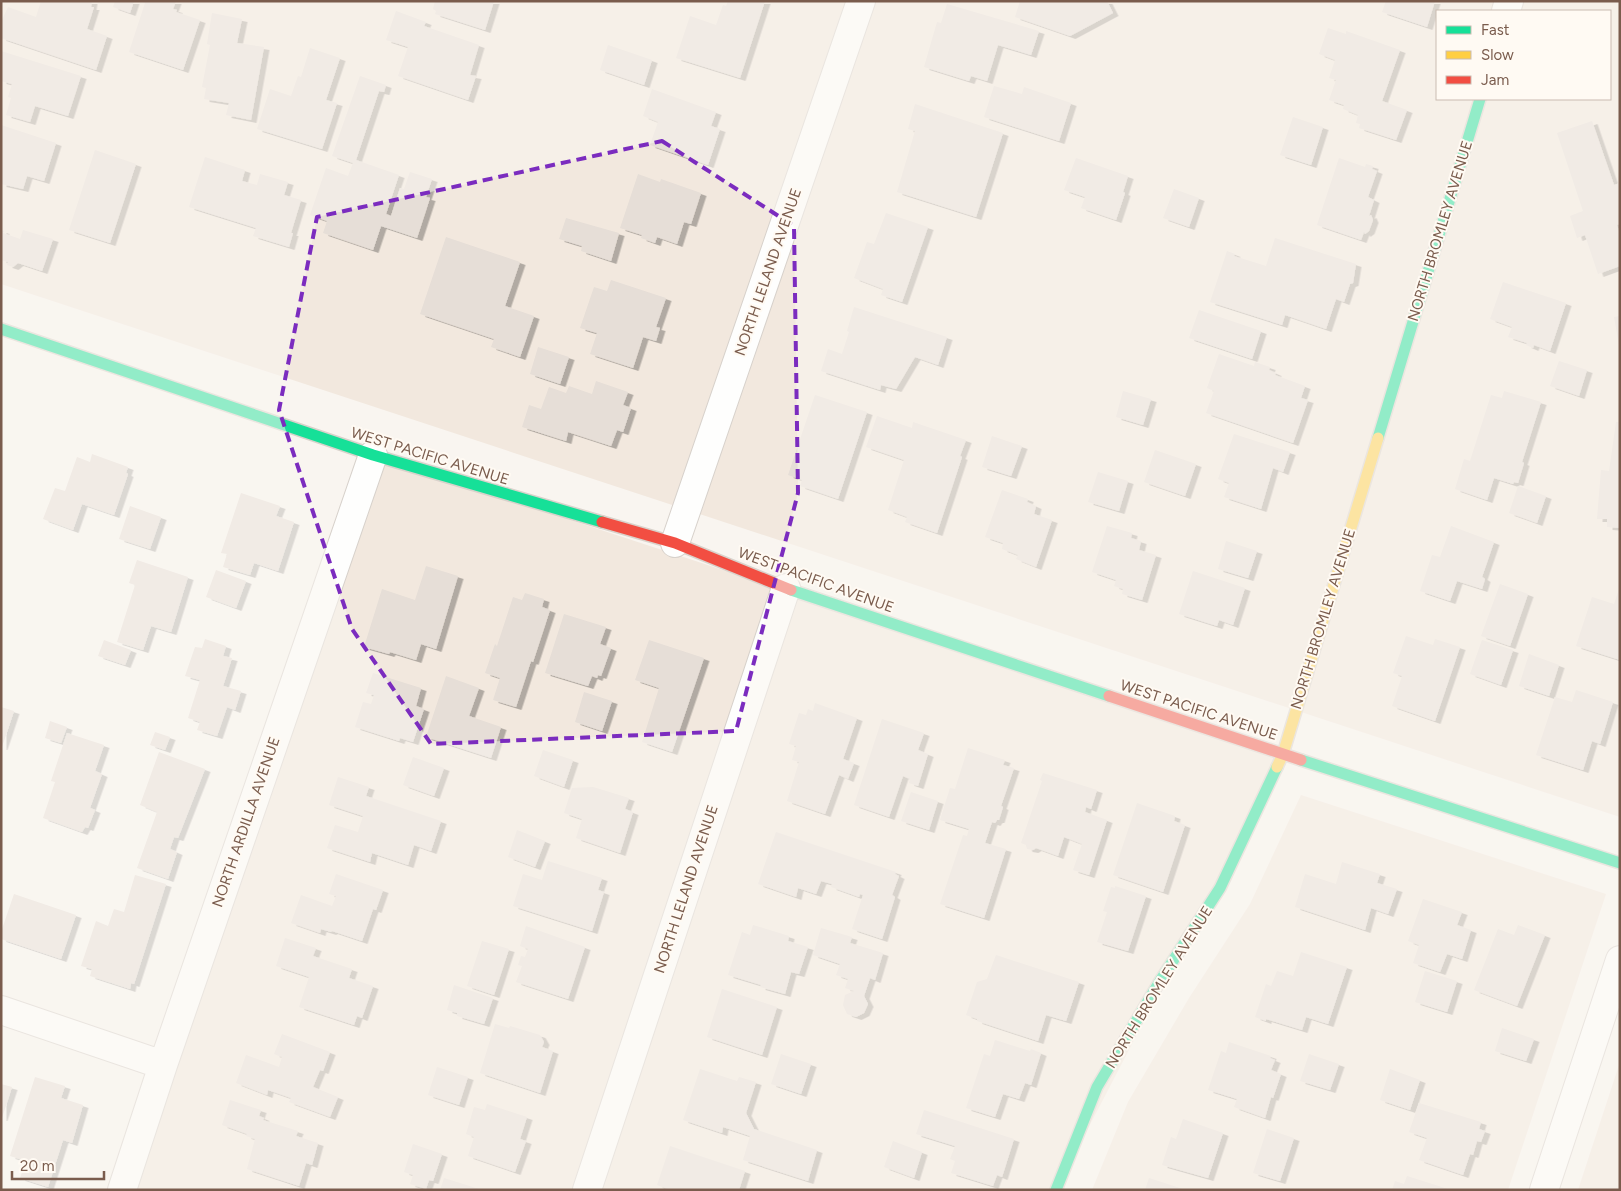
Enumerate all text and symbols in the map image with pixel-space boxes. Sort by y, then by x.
legend [1436,10,1611,100]
text: Fast [1481,21,1510,39]
text: Slow [1481,46,1514,64]
text: Jam [1481,71,1509,89]
street label: NORTH BROMLEY AVENUE [1404,138,1476,324]
street label: NORTH LELAND AVENUE [731,186,805,358]
street label: WEST PACIFIC AVENUE [349,423,511,489]
street label: NORTH BROMLEY AVENUE [1287,526,1359,712]
street label: WEST PACIFIC AVENUE [736,543,896,617]
street label: WEST PACIFIC AVENUE [1118,676,1280,744]
street label: NORTH ARDILLA AVENUE [208,734,284,910]
street label: NORTH LELAND AVENUE [650,803,722,975]
street label: NORTH BROMLEY AVENUE [1102,902,1216,1072]
scale bar [12,1148,105,1180]
text: 20 m [20,1157,54,1175]

